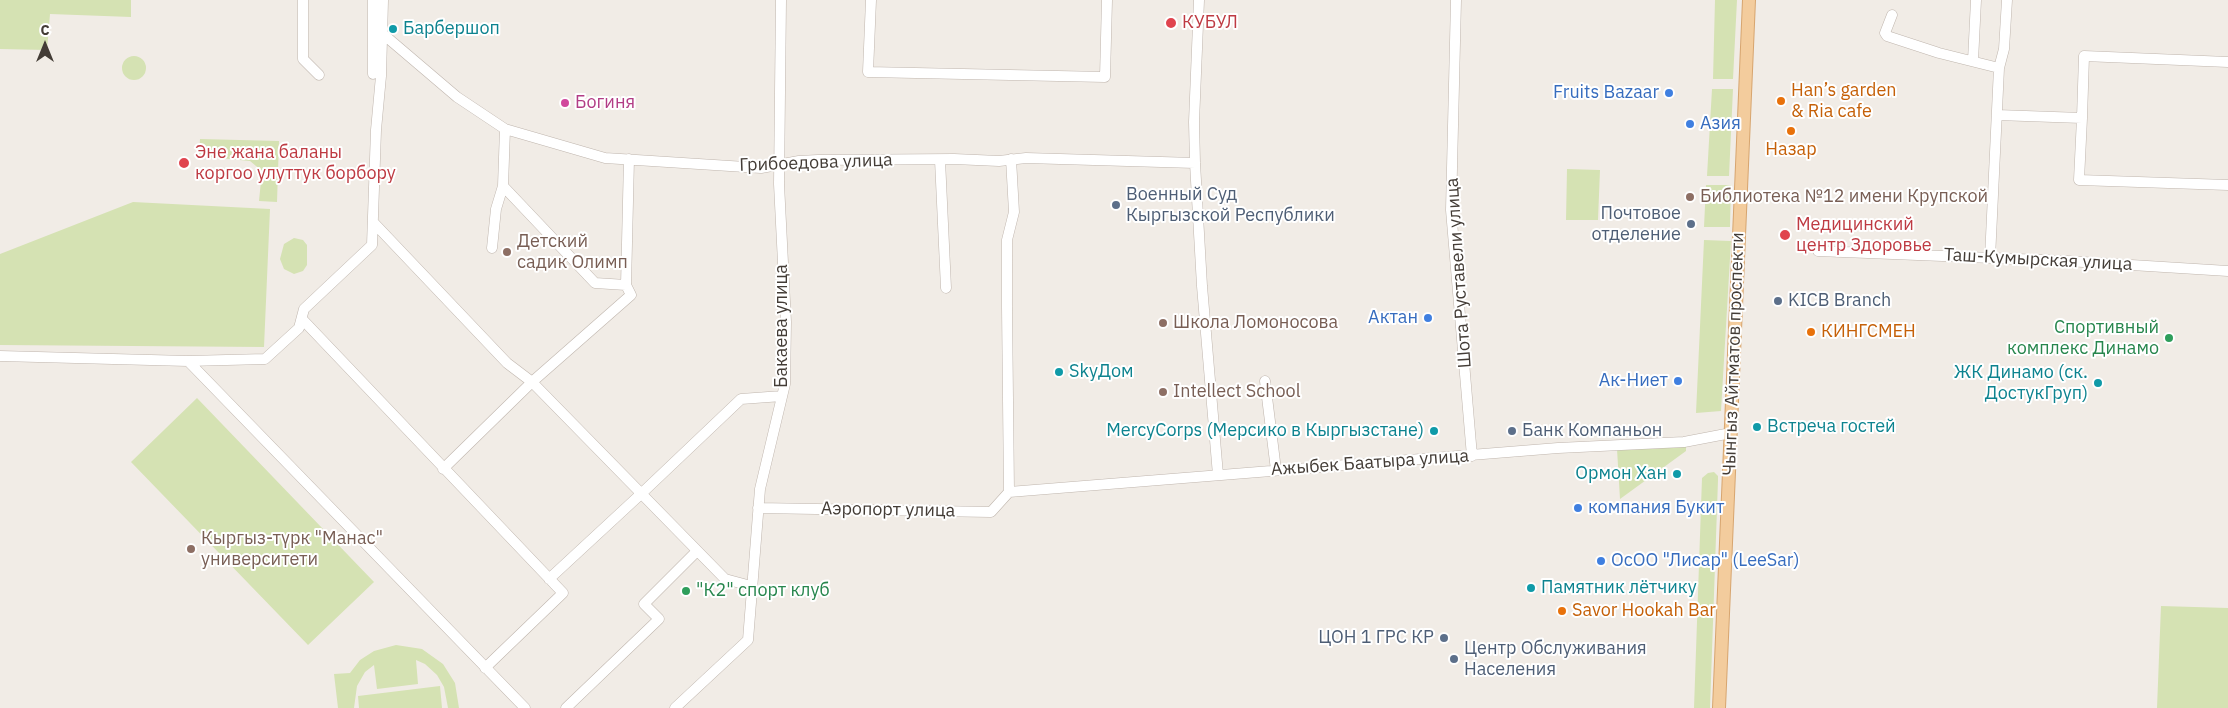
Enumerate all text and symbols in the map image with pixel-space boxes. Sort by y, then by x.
place label: КУБУЛ [1182,12,1238,34]
marker: КУБУЛ [1164,16,1178,30]
place label: Барбершоп [403,18,500,40]
north arrow [20,20,70,70]
text: С [40,21,50,39]
marker: Барбершоп [387,23,399,35]
place label: Han’s garden & Ria cafe [1791,80,1897,122]
place label: Fruits Bazaar [1553,82,1659,104]
marker: Fruits Bazaar [1663,87,1675,99]
place label: Богиня [575,92,635,114]
marker: Han’s garden & Ria cafe [1775,95,1787,107]
marker: Богиня [559,97,571,109]
place label: Азия [1700,113,1741,135]
marker: Азия [1684,118,1696,130]
marker: Назар [1785,125,1797,137]
place label: Назар [1765,139,1817,161]
place label: Эне жана баланы коргоо улуттук борбору [195,142,396,184]
street label: Грибоедова улица [739,150,893,176]
marker: Эне жана баланы коргоо улуттук борбору [177,156,191,170]
street label: Шота Руставели улица [1442,177,1476,369]
place label: Военный Суд Кыргызской Республики [1126,184,1335,226]
place label: Библиотека №12 имени Крупской [1700,186,1988,208]
marker: Библиотека №12 имени Крупской [1684,191,1696,203]
marker: Военный Суд Кыргызской Республики [1110,199,1122,211]
place label: Почтовое отделение [1591,203,1681,245]
place label: Медицинский центр Здоровье [1796,214,1932,256]
marker: Почтовое отделение [1685,218,1697,230]
marker: Медицинский центр Здоровье [1778,228,1792,242]
place label: Детский садик Олимп [517,231,628,274]
street label: Чынгыз Айтматов проспекти [1719,232,1749,476]
street label: Таш-Кумырская улица [1943,244,2133,276]
marker: Детский садик Олимп [501,246,513,258]
street label: Бакаева улица [771,264,793,388]
place label: KICB Branch [1788,290,1891,312]
marker: KICB Branch [1772,295,1784,307]
place label: Актан [1368,307,1418,329]
place label: Школа Ломоносова [1173,312,1338,334]
marker: Актан [1422,312,1434,324]
marker: Школа Ломоносова [1157,317,1169,329]
place label: Спортивный комплекс Динамо [2007,317,2159,359]
place label: КИНГСМЕН [1821,321,1916,343]
marker: КИНГСМЕН [1805,326,1817,338]
marker: Спортивный комплекс Динамо [2163,332,2175,344]
place label: SkyДом [1069,361,1134,383]
place label: ЖК Динамо (ск. ДостукГруп) [1954,362,2088,404]
marker: SkyДом [1053,366,1065,378]
place label: Ак-Ниет [1599,370,1668,392]
marker: Ак-Ниет [1672,375,1684,387]
marker: ЖК Динамо (ск. ДостукГруп) [2092,377,2104,389]
place label: Intellect School [1173,381,1301,403]
marker: Intellect School [1157,386,1169,398]
place label: Встреча гостей [1767,416,1896,438]
place label: MercyCorps (Мерсико в Кыргызстане) [1106,420,1424,442]
place label: Банк Компаньон [1522,420,1662,442]
marker: Встреча гостей [1751,421,1763,433]
marker: MercyCorps (Мерсико в Кыргызстане) [1428,425,1440,437]
marker: Банк Компаньон [1506,425,1518,437]
street label: Ажыбек Баатыра улица [1270,445,1470,481]
place label: Ормон Хан [1575,463,1667,485]
marker: Ормон Хан [1671,468,1683,480]
place label: компания Букит [1588,497,1724,519]
street label: Аэропорт улица [821,498,955,522]
marker: компания Букит [1572,502,1584,514]
place label: Кыргыз-түрк "Манас" университети [201,528,383,570]
marker: Кыргыз-түрк "Манас" университети [185,543,197,555]
place label: ОсОО "Лисар" (LeeSar) [1611,550,1799,572]
marker: ОсОО "Лисар" (LeeSar) [1595,555,1607,567]
place label: Памятник лётчику [1541,577,1697,599]
place label: "К2" спорт клуб [696,580,830,602]
marker: Памятник лётчику [1525,582,1537,594]
marker: "К2" спорт клуб [680,585,692,597]
place label: Savor Hookah Bar [1572,600,1716,622]
marker: Savor Hookah Bar [1556,605,1568,617]
place label: ЦОН 1 ГРС КР [1318,627,1434,649]
marker: ЦОН 1 ГРС КР [1438,632,1450,644]
place label: Центр Обслуживания Населения [1464,638,1647,681]
marker: Центр Обслуживания Населения [1448,653,1460,665]

